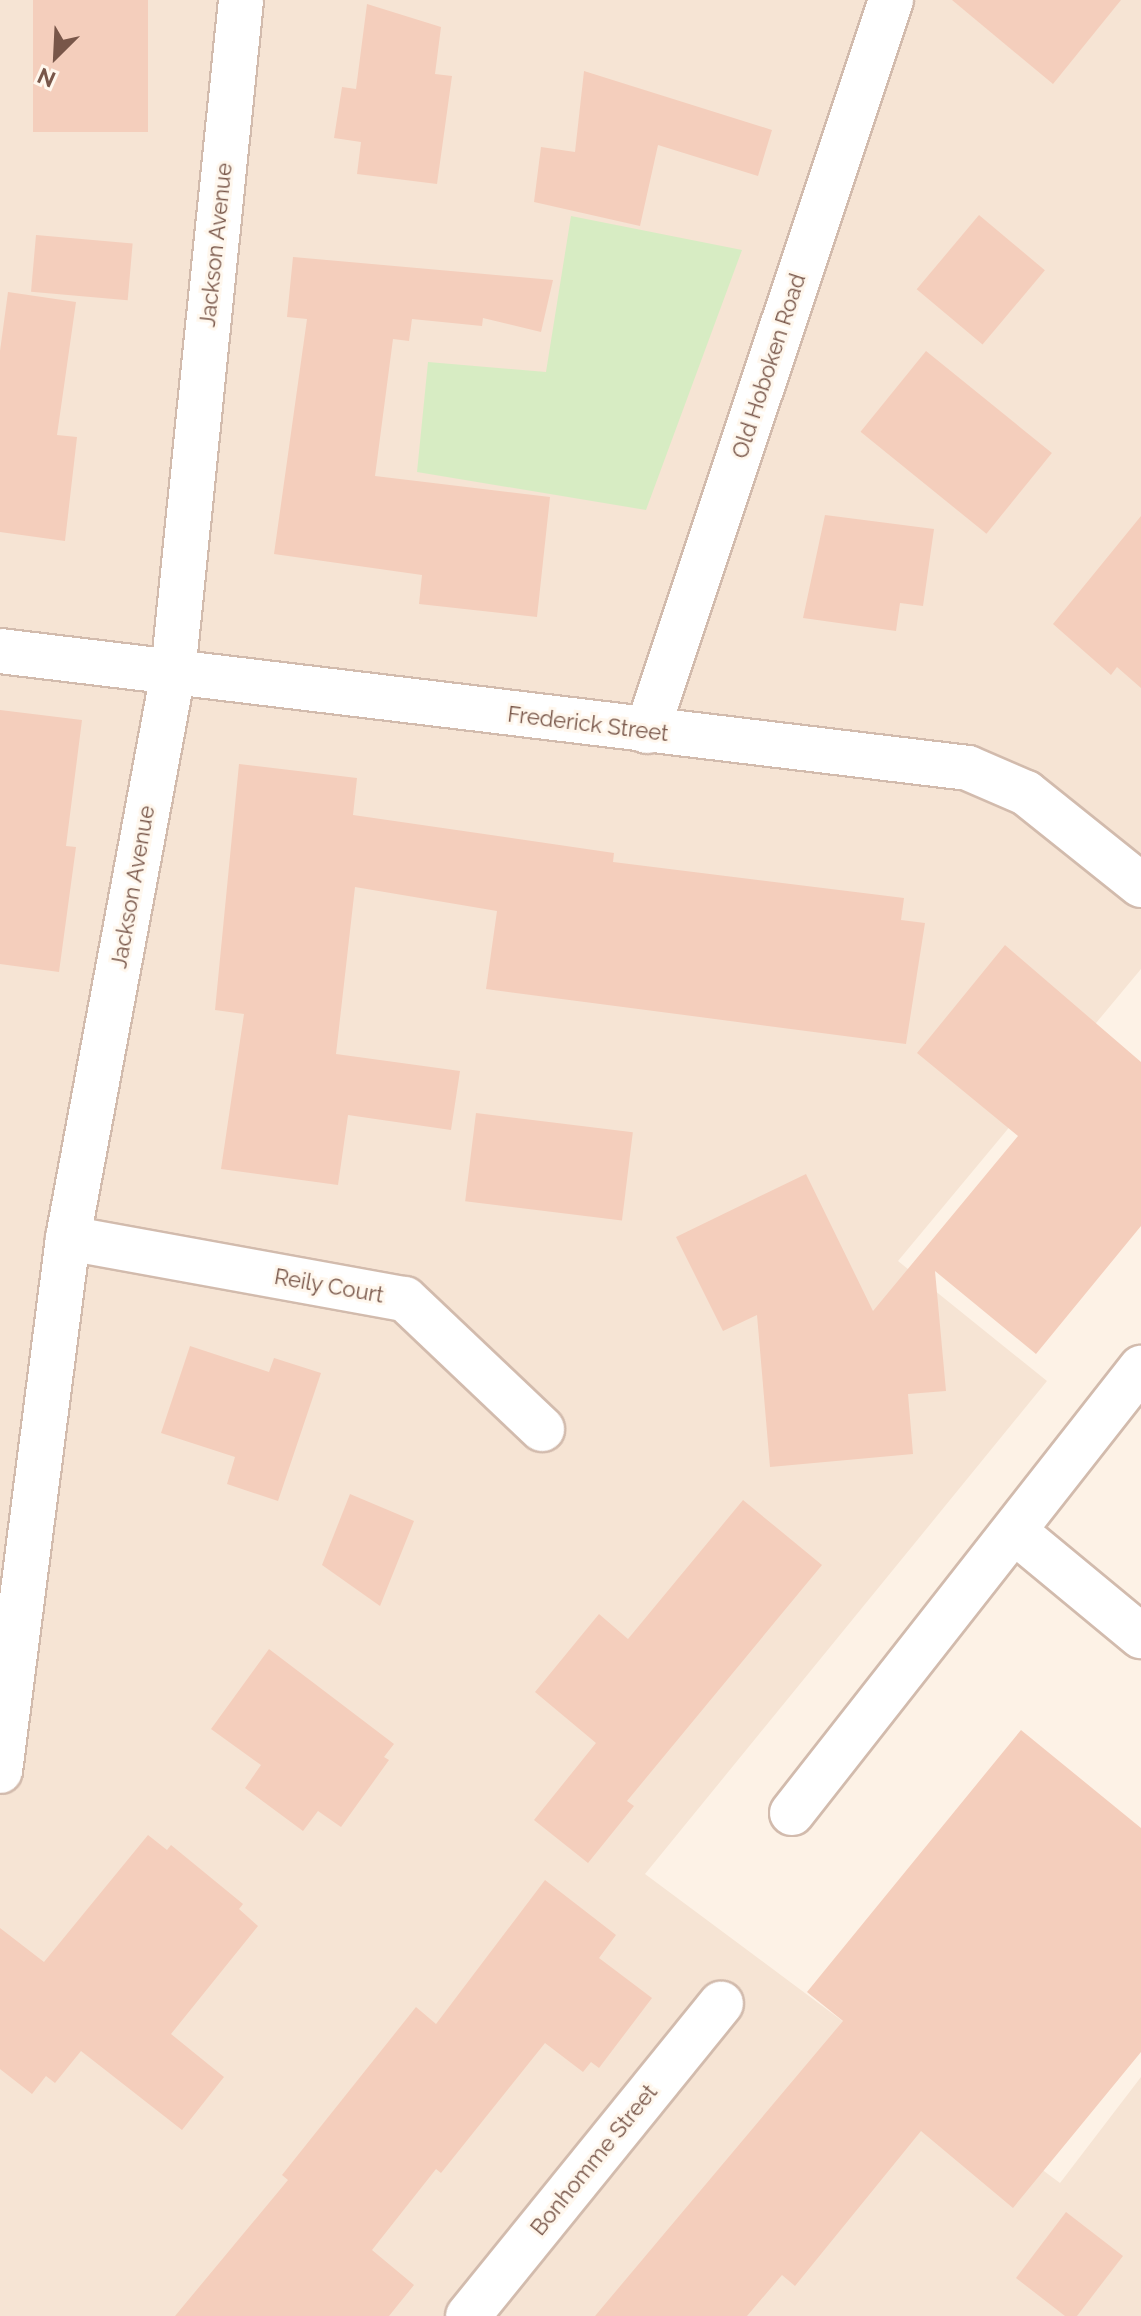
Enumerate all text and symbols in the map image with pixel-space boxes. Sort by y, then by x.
north arrow [16,16,96,96]
text: N [33,63,59,93]
street label: Jackson Avenue [194,161,238,329]
street label: Old Hoboken Road [727,270,811,462]
street label: Frederick Street [506,701,670,747]
street label: Jackson Avenue [106,803,160,971]
street label: Reily Court [272,1263,386,1309]
street label: Bonhomme Street [525,2079,663,2241]

